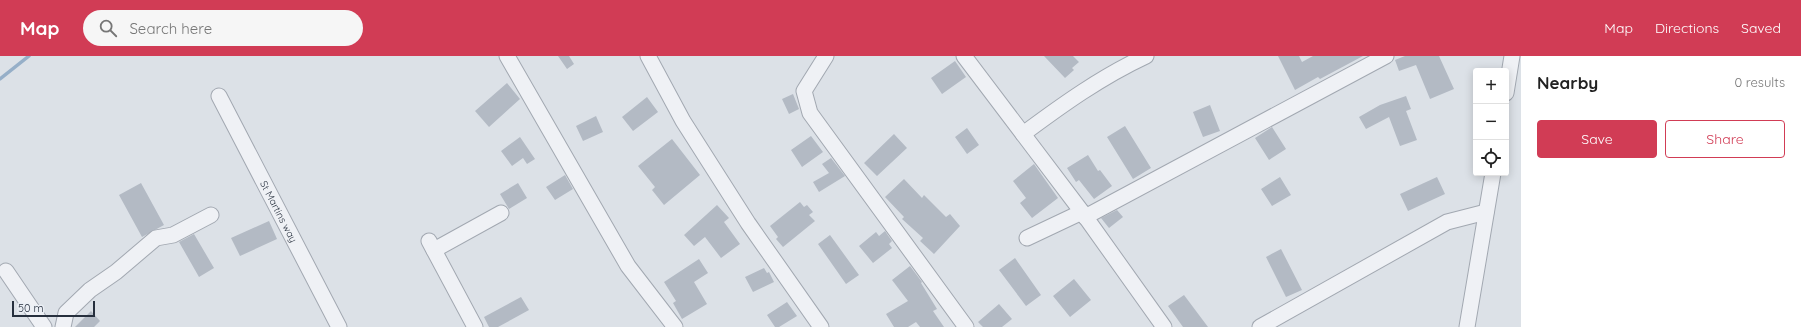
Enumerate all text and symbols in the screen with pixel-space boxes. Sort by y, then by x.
search box [83,10,363,46]
text: Map [20,16,59,40]
icon: search [97,17,119,39]
text: Search here [129,19,212,38]
text: Map [1604,19,1633,37]
text: Directions [1655,19,1719,37]
text: Saved [1741,19,1781,37]
map controls [1473,68,1509,176]
button: + [1473,68,1509,104]
text: Nearby [1537,72,1598,93]
text: 0 results [1734,74,1785,90]
button: − [1473,104,1509,140]
button: Save [1537,120,1657,158]
button: Share [1665,120,1785,158]
button: locate [1473,140,1509,176]
street label: St Martins way [257,178,300,245]
scale bar [12,299,95,318]
text: 50 m [18,301,44,315]

